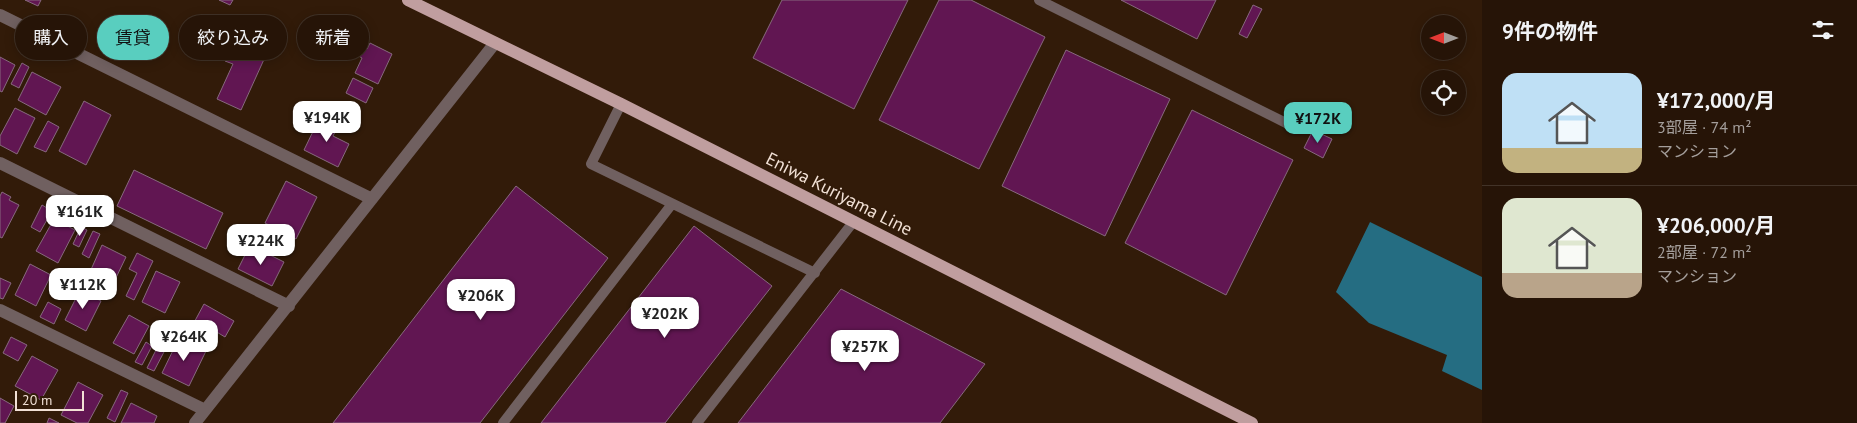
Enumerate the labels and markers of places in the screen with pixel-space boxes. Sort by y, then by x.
pin: ¥194K [292,100,362,143]
pin: ¥172K [1283,102,1353,144]
pin: ¥161K [45,194,115,237]
pin: ¥224K [226,224,296,266]
pin: ¥112K [48,268,118,310]
pin: ¥206K [446,278,516,321]
pin: ¥202K [630,296,700,339]
pin: ¥264K [149,320,219,362]
pin: ¥257K [830,330,900,372]

